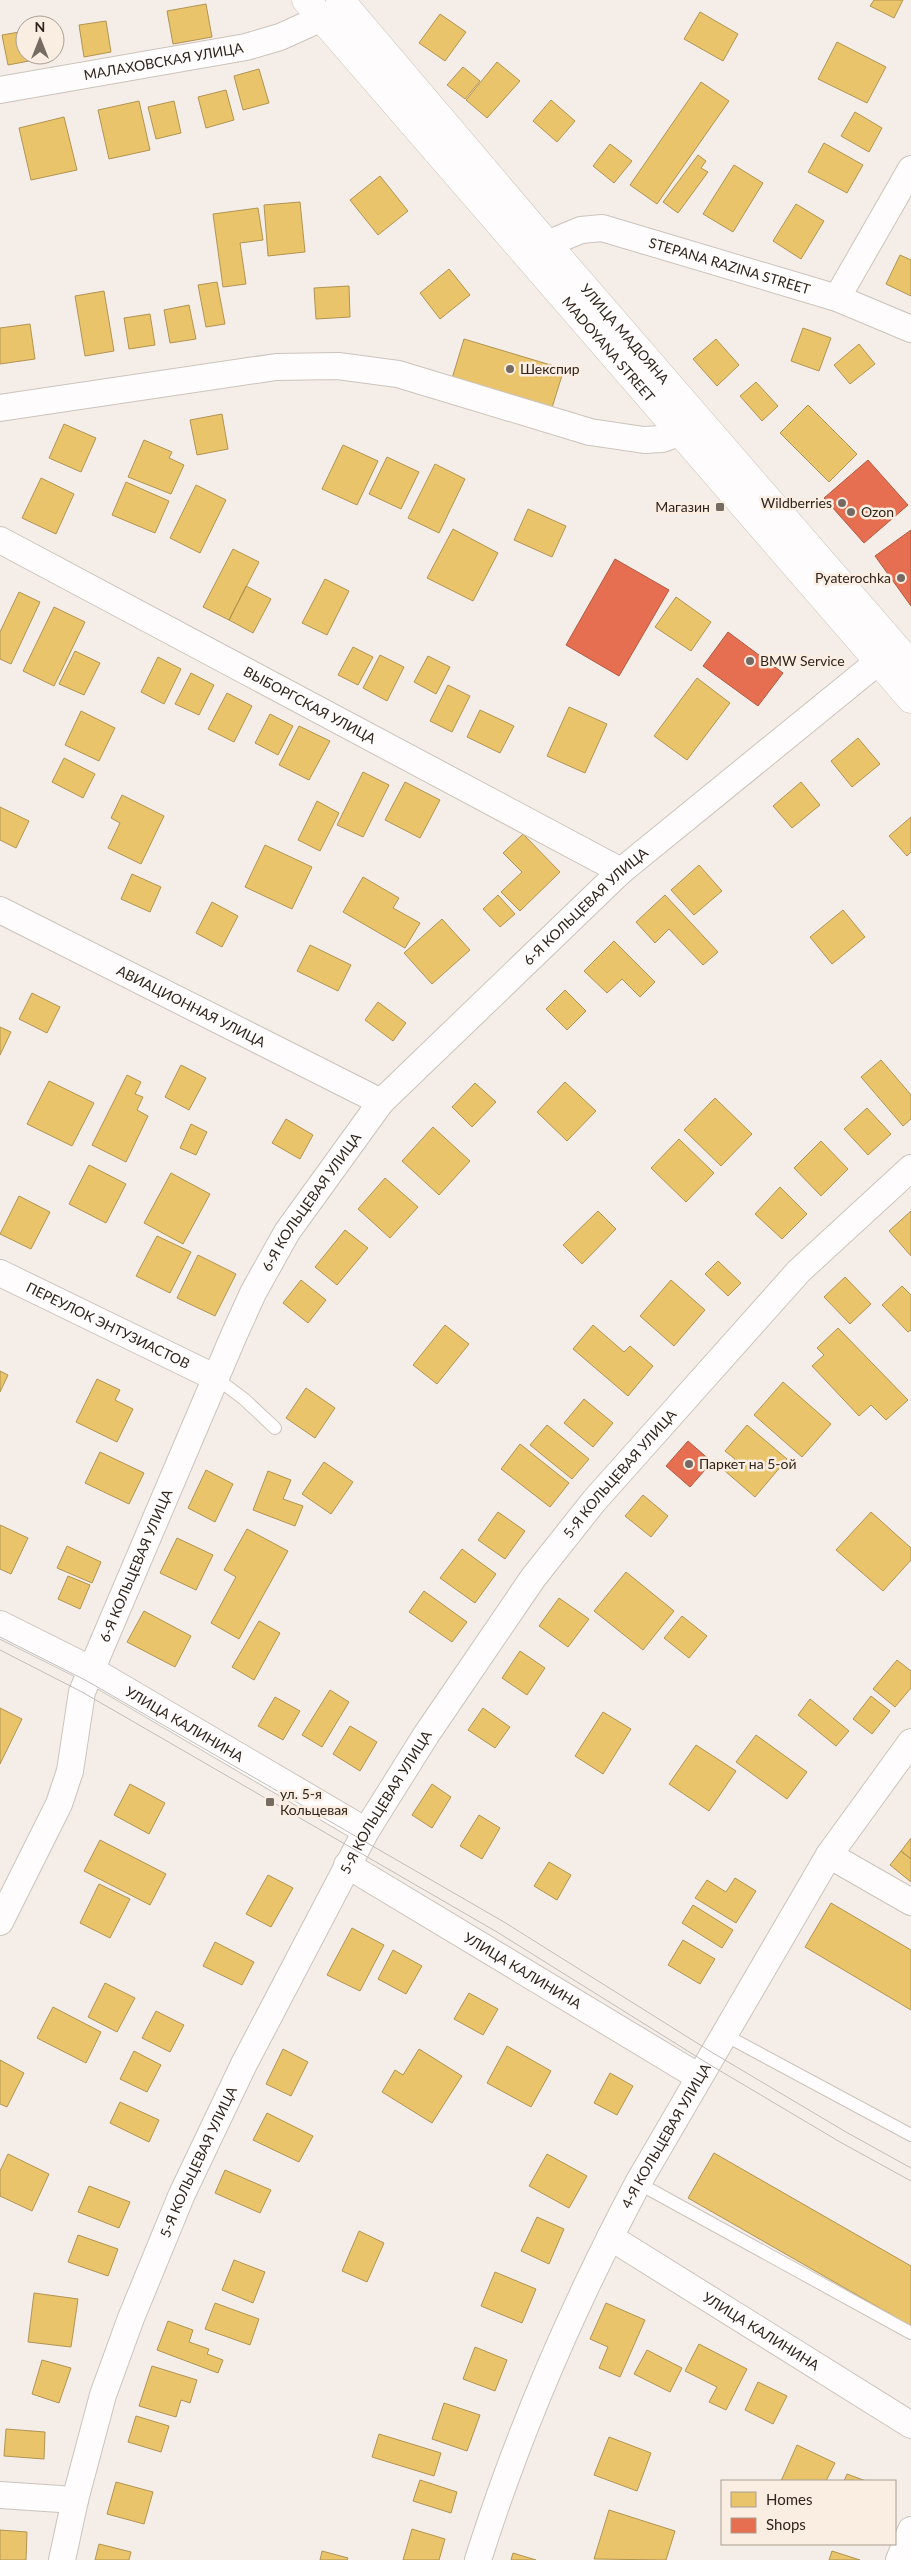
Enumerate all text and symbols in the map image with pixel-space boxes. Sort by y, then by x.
north arrow [15,15,65,65]
text: N [35,18,45,35]
street label: МАЛАХОВСКАЯ УЛИЦА [82,39,245,83]
street label: STEPANA RAZINA STREET [647,233,813,298]
street label: УЛИЦА МАДОЯНА [577,280,673,388]
street label: MADOYANA STREET [559,293,659,406]
place label: Шекспир [520,360,580,377]
marker: Шекспир [504,363,516,375]
place label: Wildberries [761,494,832,511]
marker: Wildberries [836,497,848,509]
place label: Магазин [655,498,710,515]
marker: Магазин [714,501,726,513]
place label: Ozon [861,503,894,520]
marker: Ozon [845,506,857,518]
place label: Pyaterochka [815,569,891,586]
marker: Pyaterochka [895,572,907,584]
place label: BMW Service [760,652,845,669]
marker: BMW Service [744,655,756,667]
street label: ВЫБОРГСКАЯ УЛИЦА [241,663,379,747]
street label: 6-Я КОЛЬЦЕВАЯ УЛИЦА [519,843,651,968]
street label: АВИАЦИОННАЯ УЛИЦА [114,961,269,1051]
street label: 6-Я КОЛЬЦЕВАЯ УЛИЦА [258,1129,364,1274]
street label: ПЕРЕУЛОК ЭНТУЗИАСТОВ [24,1278,193,1372]
street label: 5-Я КОЛЬЦЕВАЯ УЛИЦА [559,1405,680,1541]
place label: Паркет на 5-ой [699,1455,797,1472]
marker: Паркет на 5-ой [683,1458,695,1470]
street label: 6-Я КОЛЬЦЕВАЯ УЛИЦА [95,1486,176,1644]
street label: УЛИЦА КАЛИНИНА [122,1683,247,1765]
street label: 5-Я КОЛЬЦЕВАЯ УЛИЦА [336,1727,435,1877]
place label: ул. 5-я Кольцевая [280,1785,348,1818]
marker: ул. 5-я Кольцевая [264,1796,276,1808]
street label: УЛИЦА КАЛИНИНА [461,1928,585,2013]
street label: 4-Я КОЛЬЦЕВАЯ УЛИЦА [617,2060,714,2211]
street label: 5-Я КОЛЬЦЕВАЯ УЛИЦА [156,2083,240,2240]
street label: УЛИЦА КАЛИНИНА [700,2288,823,2374]
legend [721,2480,896,2545]
text: Homes [766,2490,812,2508]
text: Shops [766,2515,806,2533]

